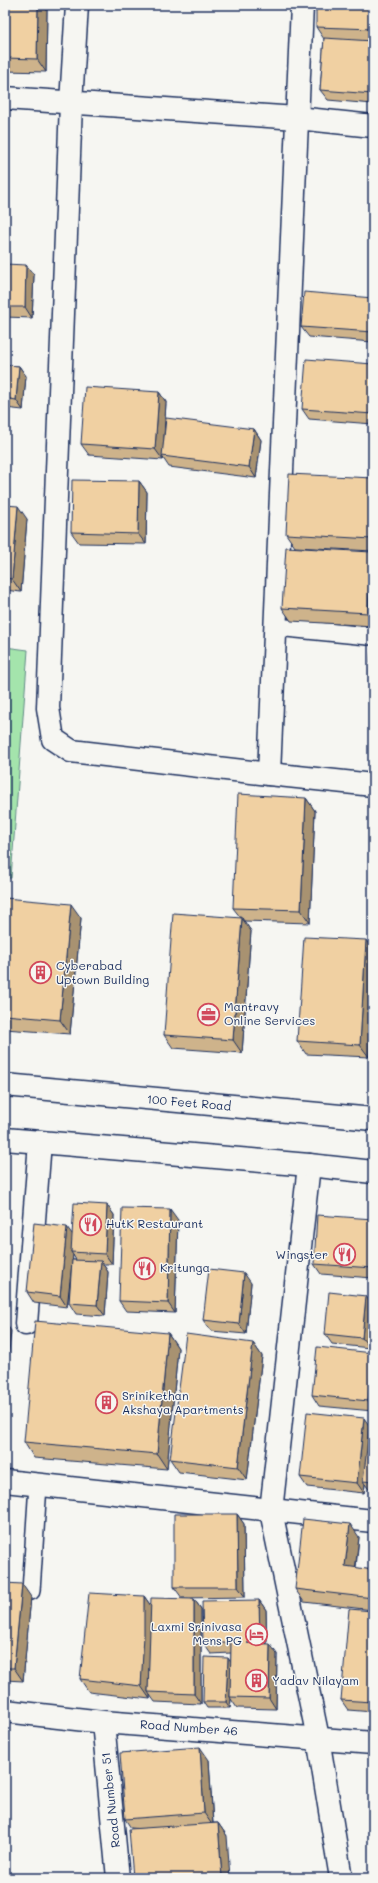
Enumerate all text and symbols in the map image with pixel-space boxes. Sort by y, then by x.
place label: Cyberabad Uptown Building [56,957,149,987]
building icon: Cyberabad Uptown Building [27,960,53,986]
place label: Mantravy Online Services [224,998,315,1028]
office icon: Mantravy Online Services [196,1001,222,1027]
street label: 100 Feet Road [146,1090,232,1114]
restaurant icon: HutK Restaurant [78,1211,104,1237]
place label: HutK Restaurant [106,1215,203,1231]
restaurant icon: Wingster [331,1242,357,1268]
place label: Wingster [276,1246,328,1262]
restaurant icon: Kritunga [131,1255,157,1281]
place label: Kritunga [160,1259,210,1275]
place label: Srinikethan Akshaya Apartments [122,1387,244,1417]
building icon: Srinikethan Akshaya Apartments [93,1390,119,1416]
place label: Laxmi Srinivasa Mens PG [151,1618,242,1648]
hotel icon: Laxmi Srinivasa Mens PG [244,1621,270,1647]
building icon: Yadav Nilayam [244,1668,270,1694]
place label: Yadav Nilayam [272,1672,359,1688]
street label: Road Number 46 [140,1716,238,1738]
street label: Road Number 51 [97,1752,123,1849]

